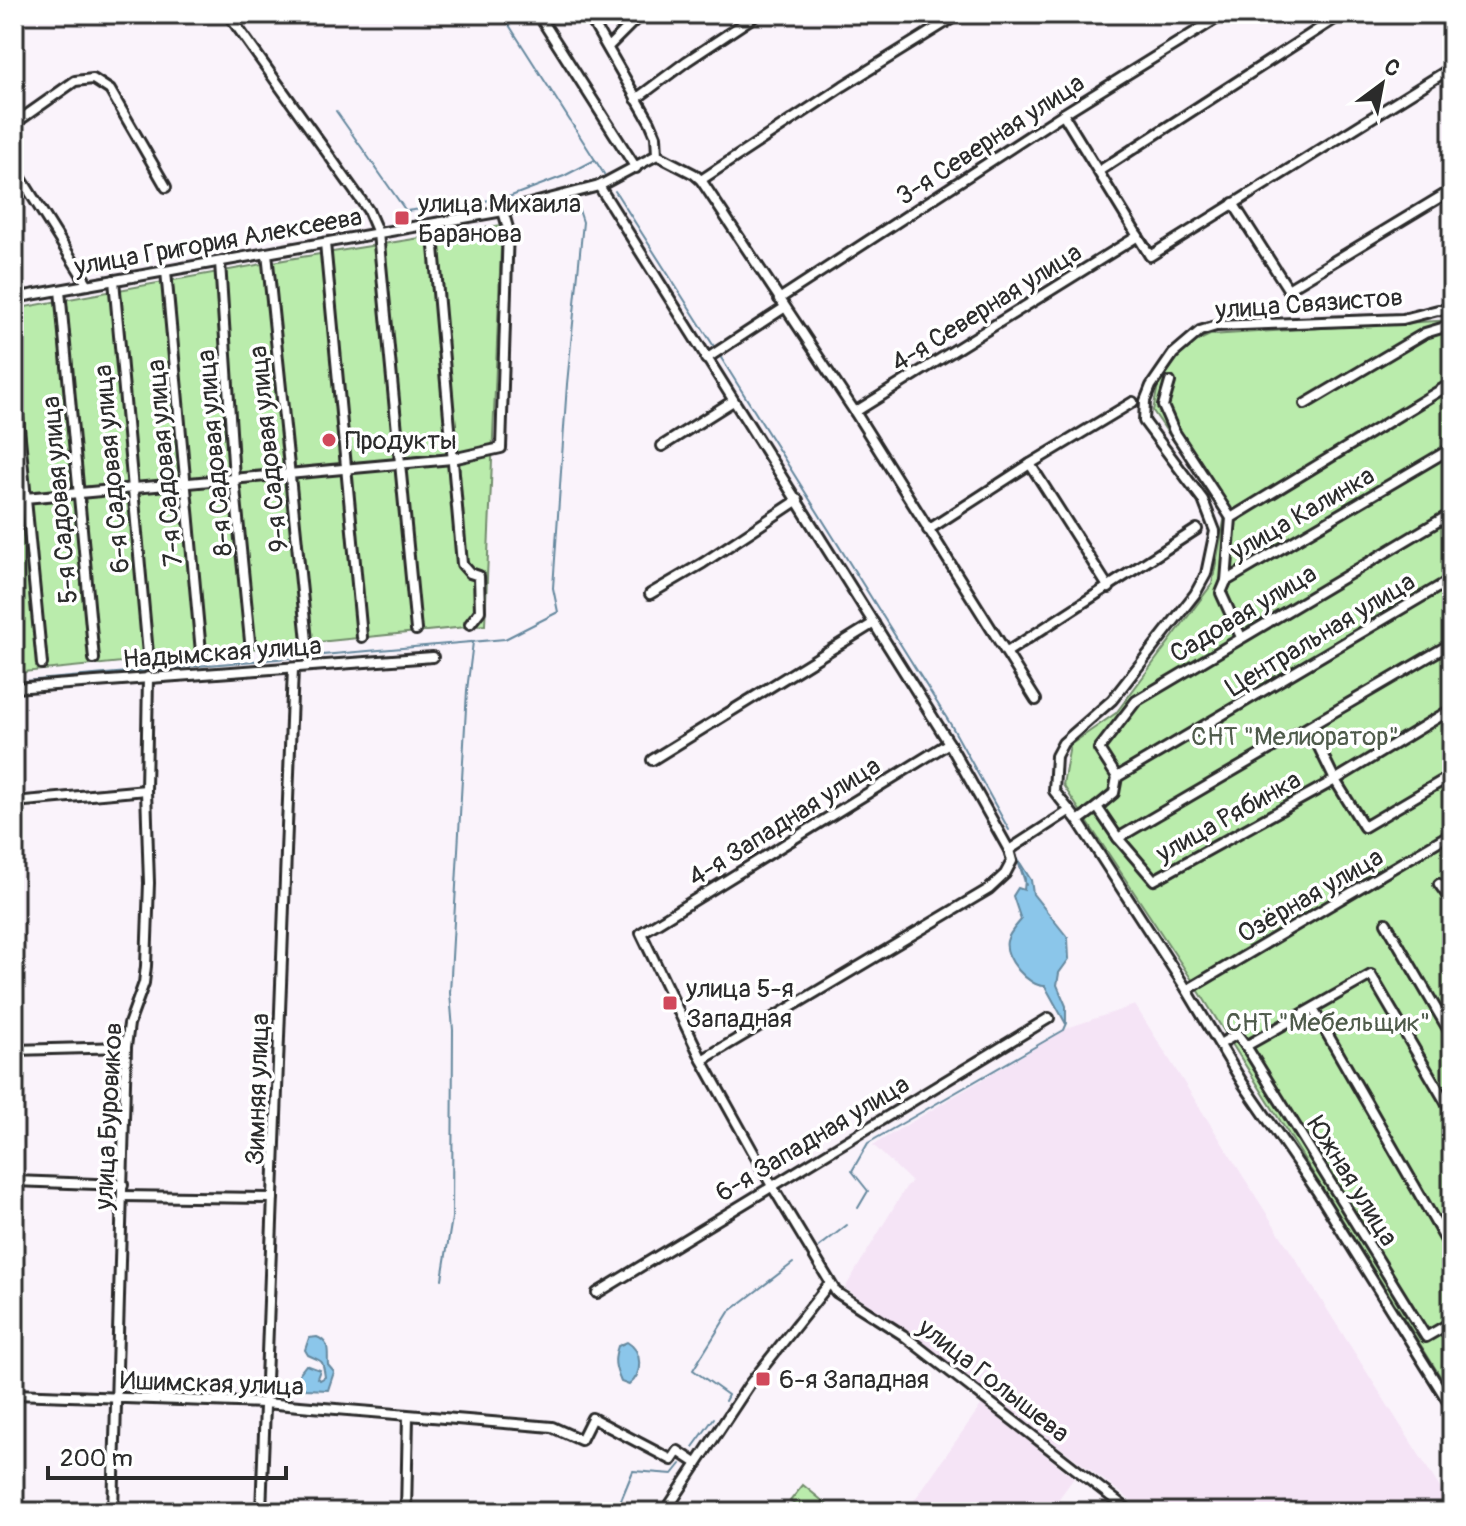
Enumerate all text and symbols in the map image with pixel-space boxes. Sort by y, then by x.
north arrow [1342,44,1422,124]
text: С [1379,52,1406,84]
street label: 3-я Северная улица [890,67,1091,213]
place label: улица Михаила Баранова [417,188,581,250]
street label: улица Григория Алексеева [71,201,365,283]
marker: улица Михаила Баранова [393,209,411,227]
street label: 4-я Северная улица [885,236,1088,379]
street label: улица Связистов [1213,281,1404,327]
street label: 9-я Садовая улица [242,344,296,554]
street label: 8-я Садовая улица [190,348,240,558]
street label: 7-я Садовая улица [140,358,190,568]
street label: 6-я Садовая улица [87,363,137,575]
street label: 5-я Садовая улица [35,395,85,605]
place label: Продукты [345,425,457,457]
marker: Продукты [320,431,338,449]
street label: улица Калинка [1224,460,1380,569]
street label: Садовая улица [1164,558,1323,670]
street label: Центральная улица [1220,566,1421,704]
street label: Надымская улица [122,630,323,676]
park label: СНТ "Мелиоратор" [1191,721,1399,753]
street label: 4-я Западная улица [683,750,886,894]
street label: улица Рябинка [1150,764,1306,870]
street label: Озёрная улица [1232,841,1389,950]
place label: улица 5-я Западная [685,973,794,1035]
marker: улица 5-я Западная [661,994,679,1012]
park label: СНТ "Мебельщик" [1226,1007,1430,1039]
street label: Зимняя улица [239,1012,277,1166]
street label: улица Буровиков [88,1021,130,1212]
street label: 6-я Западная улица [710,1068,915,1209]
street label: Южная улица [1300,1111,1405,1252]
street label: улица Голышева [911,1311,1075,1450]
place label: 6-я Западная [779,1364,929,1396]
street label: Ишимская улица [119,1365,304,1403]
marker: 6-я Западная [754,1370,772,1388]
scale bar [48,1430,286,1480]
text: 200 m [60,1444,133,1473]

